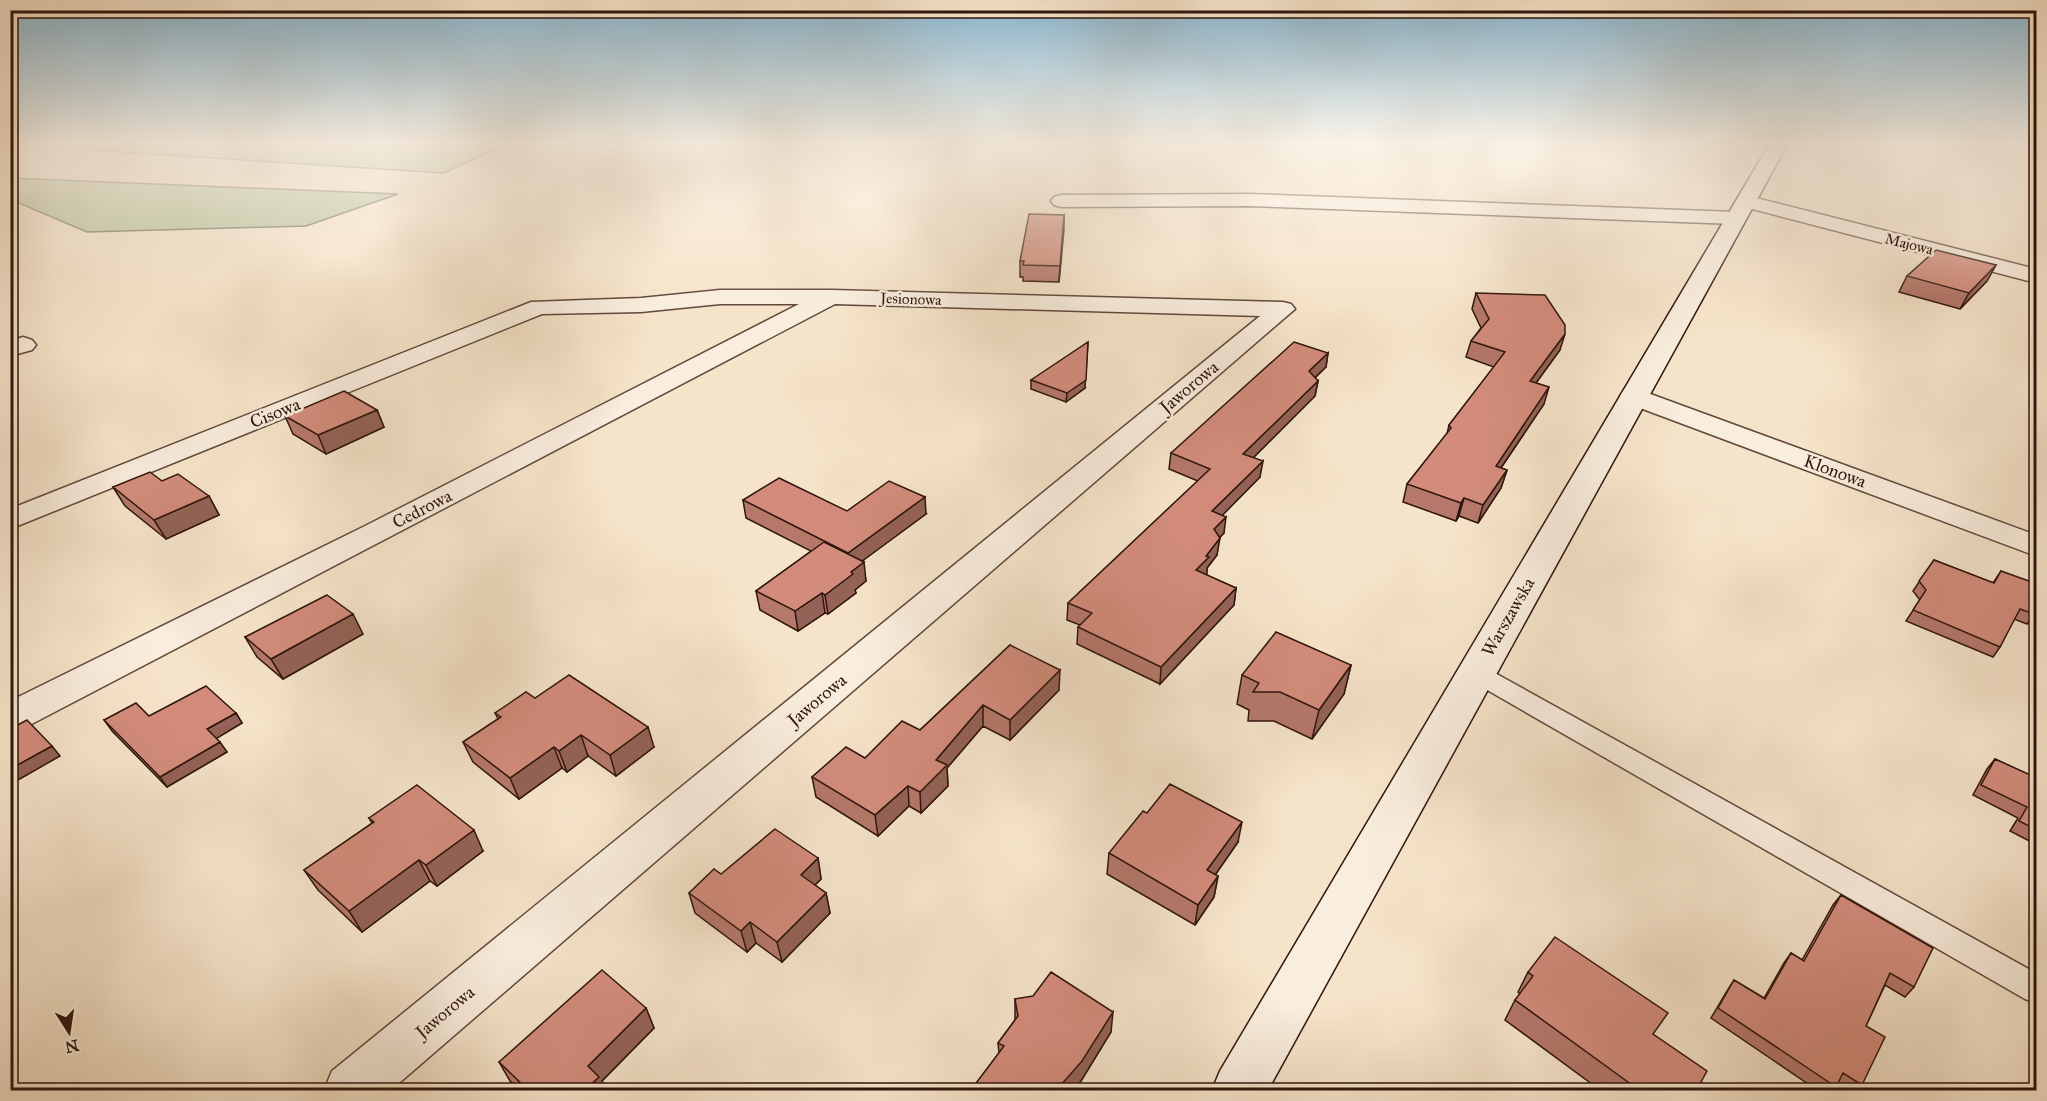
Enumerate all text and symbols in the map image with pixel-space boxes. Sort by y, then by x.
street label: Majowa [1883,229,1936,259]
street label: Jesionowa [878,289,942,310]
street label: Jaworowa [1153,356,1224,420]
street label: Cisowa [247,393,304,433]
street label: Klonowa [1801,450,1870,493]
street label: Cedrowa [389,485,456,533]
street label: Warszawska [1477,573,1540,660]
street label: Jaworowa [781,669,852,733]
street label: Jaworowa [409,981,480,1045]
north arrow [39,1002,99,1062]
text: N [63,1035,81,1057]

